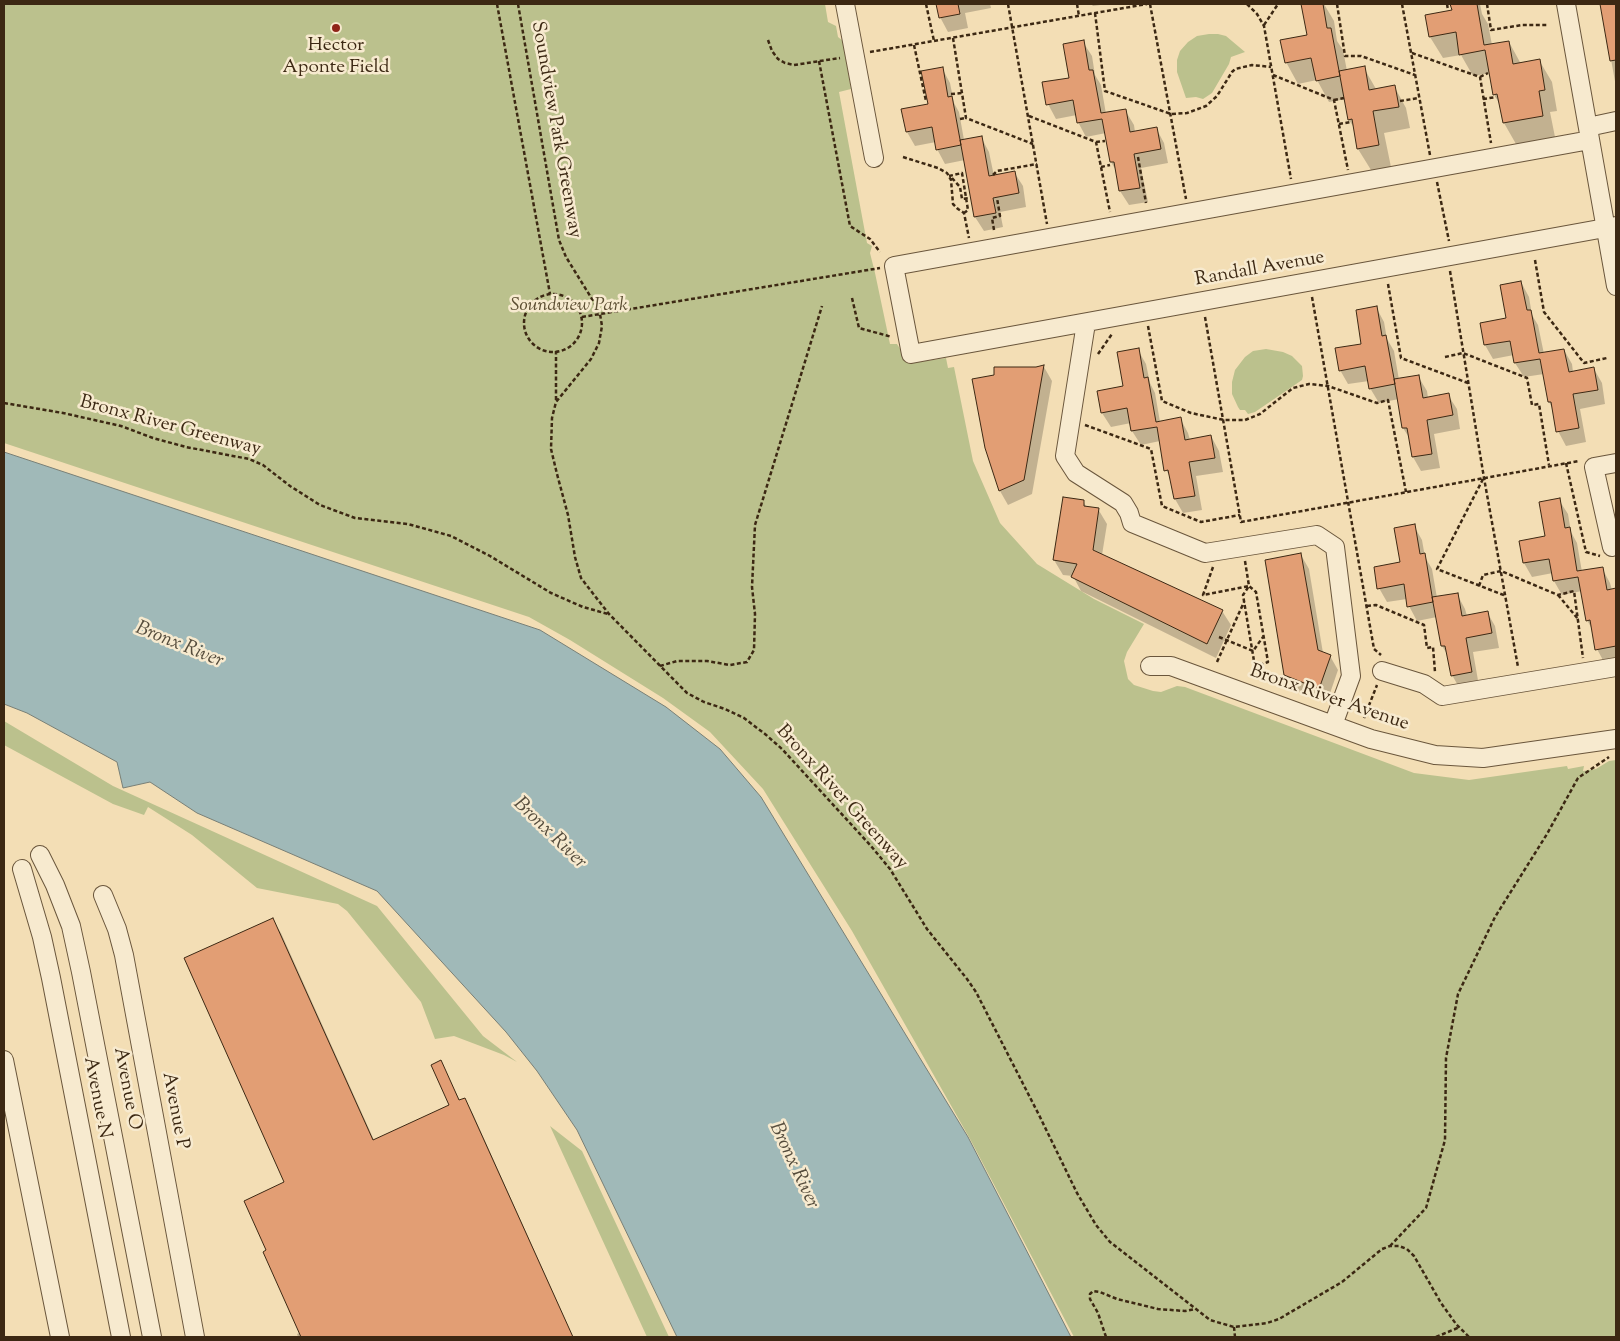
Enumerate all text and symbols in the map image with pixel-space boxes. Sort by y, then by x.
street label: Soundview Park Greenway [525,20,585,240]
marker: Hector Aponte Field [330,22,342,34]
place label: Hector Aponte Field [283,36,389,80]
street label: Randall Avenue [1193,247,1327,293]
park label: Soundview Park [510,296,628,318]
street label: Bronx River Greenway [77,392,263,462]
water label: Bronx River [132,617,226,675]
street label: Bronx River Avenue [1246,661,1412,737]
street label: Bronx River Greenway [770,721,912,875]
water label: Bronx River [507,793,591,875]
street label: Avenue O [107,1046,145,1132]
street label: Avenue N [77,1055,115,1141]
street label: Avenue P [155,1070,193,1152]
water label: Bronx River [763,1119,823,1213]

